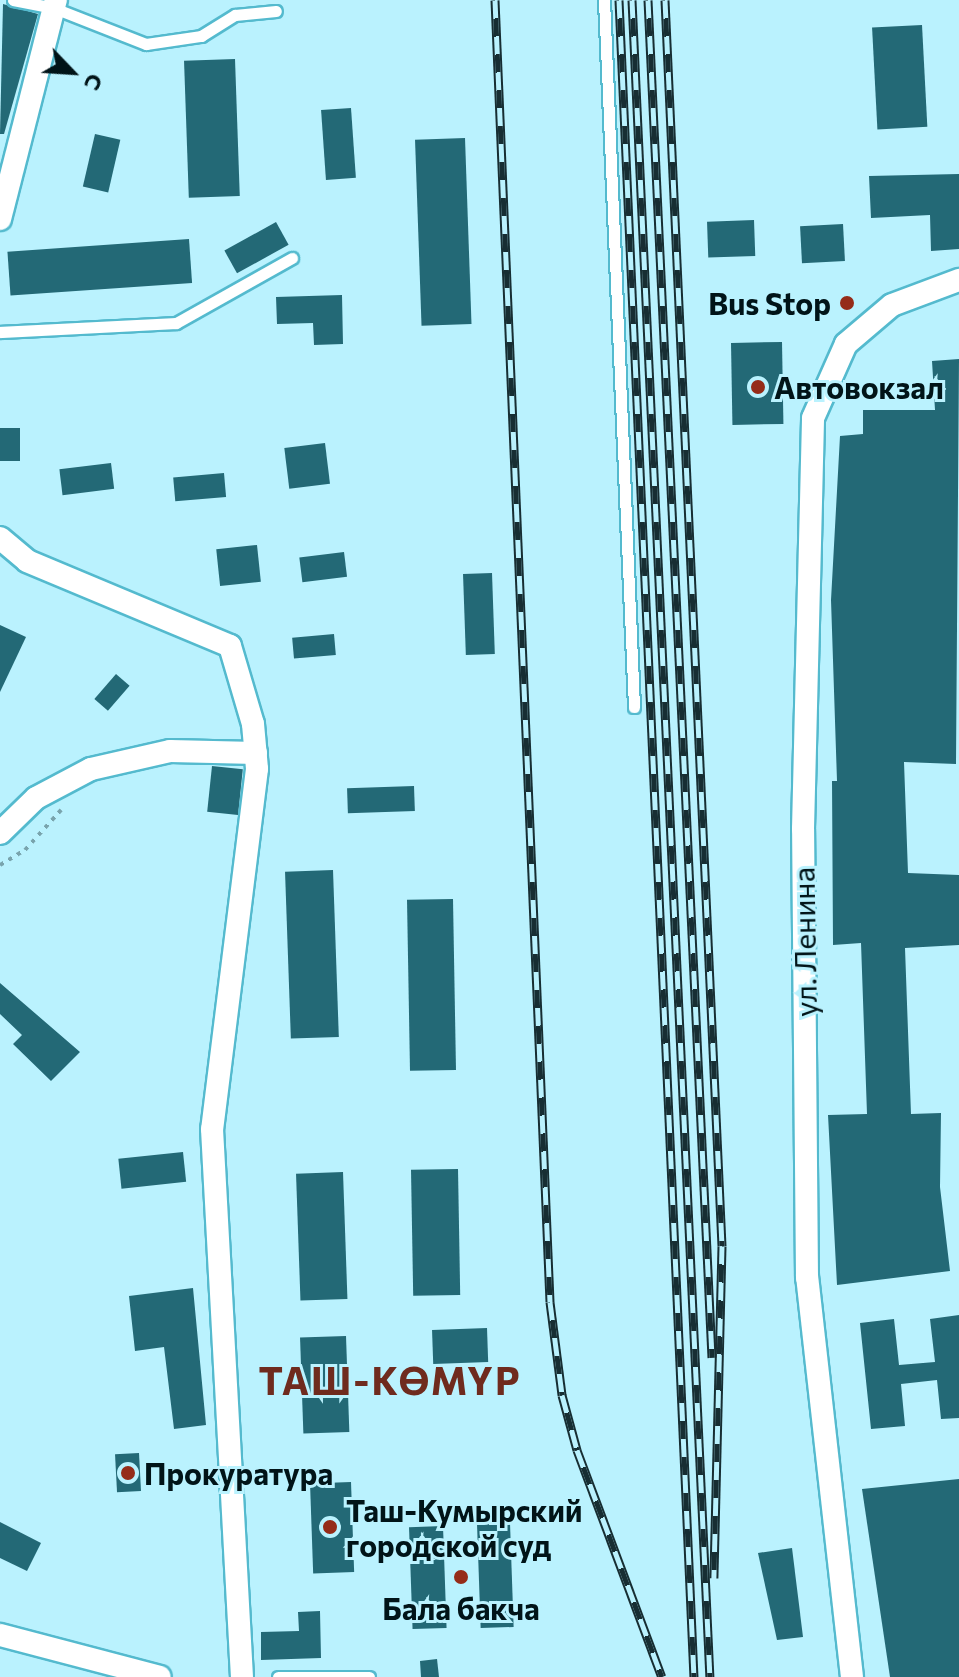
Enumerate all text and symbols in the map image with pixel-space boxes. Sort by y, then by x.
north arrow [32,32,112,112]
text: С [79,70,110,95]
place label: Bus Stop [708,285,831,321]
marker: Bus Stop [838,294,856,312]
place label: Автовокзал [774,369,944,405]
marker: Автовокзал [749,378,767,396]
street label: ул. Ленина [785,867,823,1017]
district label: ТАШ-КӨМҮР [258,1357,522,1403]
place label: Прокуратура [144,1455,333,1491]
marker: Прокуратура [119,1464,137,1482]
place label: Таш-Кумырский городской суд [346,1492,582,1562]
marker: Таш-Кумырский городской суд [321,1518,339,1536]
marker: Бала бакча [452,1568,470,1586]
place label: Бала бакча [382,1590,540,1626]

